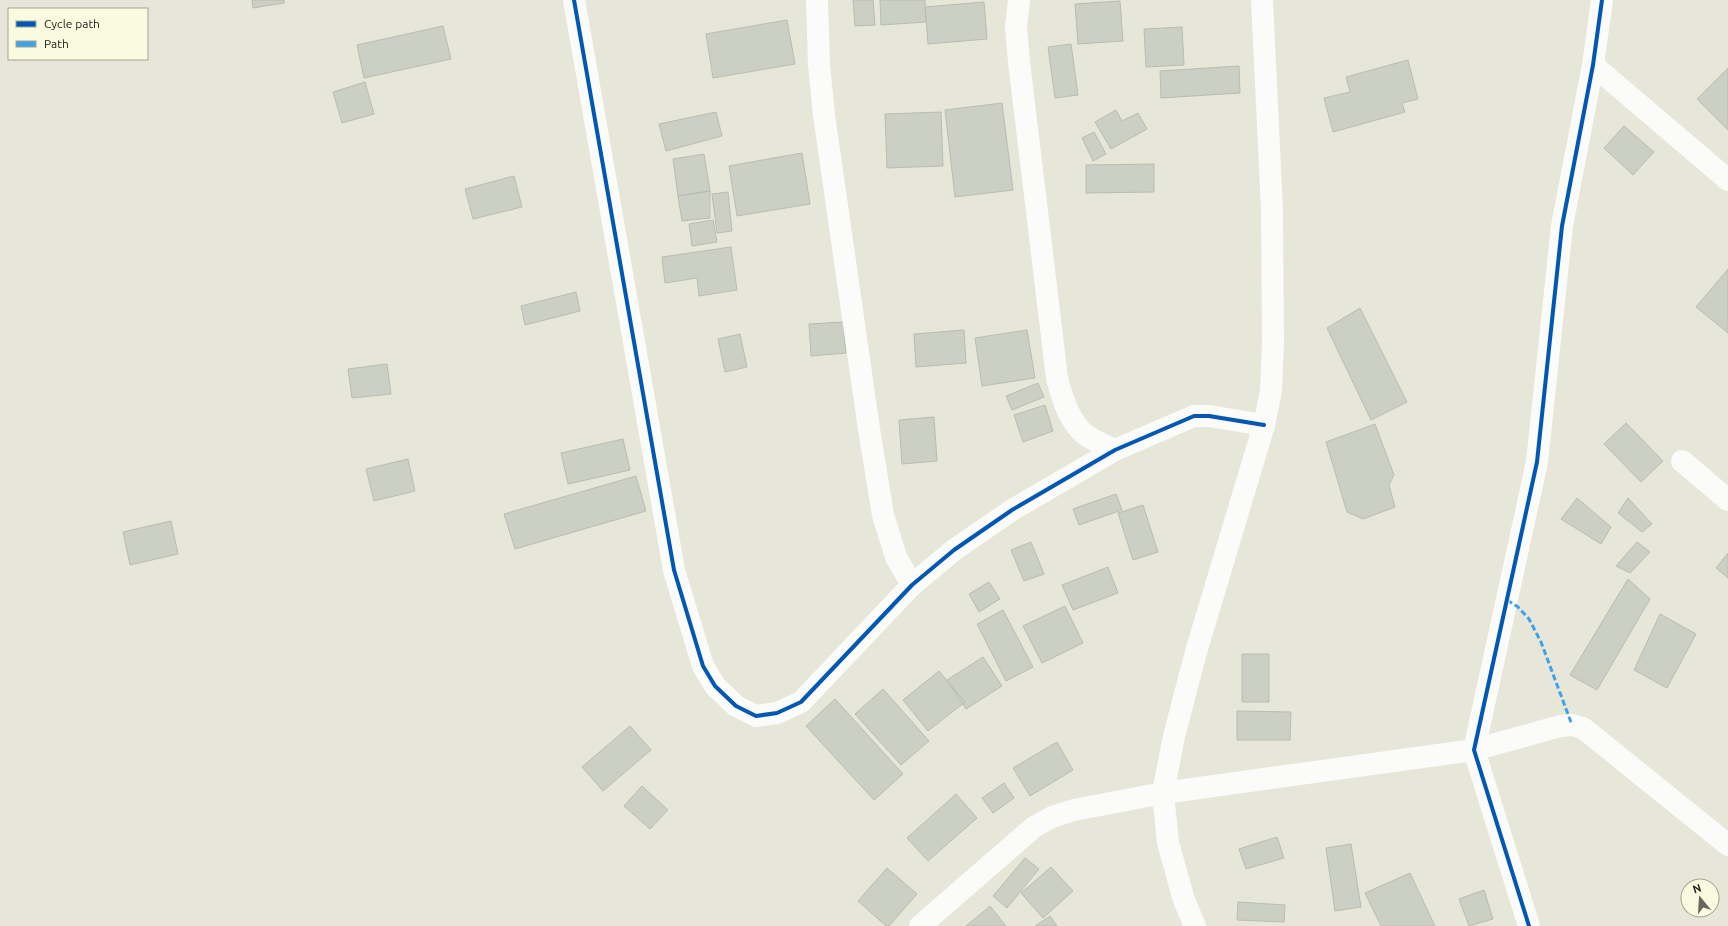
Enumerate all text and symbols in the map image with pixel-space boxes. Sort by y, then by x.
legend [8,8,148,60]
text: Cycle path [44,17,100,30]
text: Path [44,37,69,50]
north arrow [1680,878,1720,918]
text: N [1691,882,1703,895]

